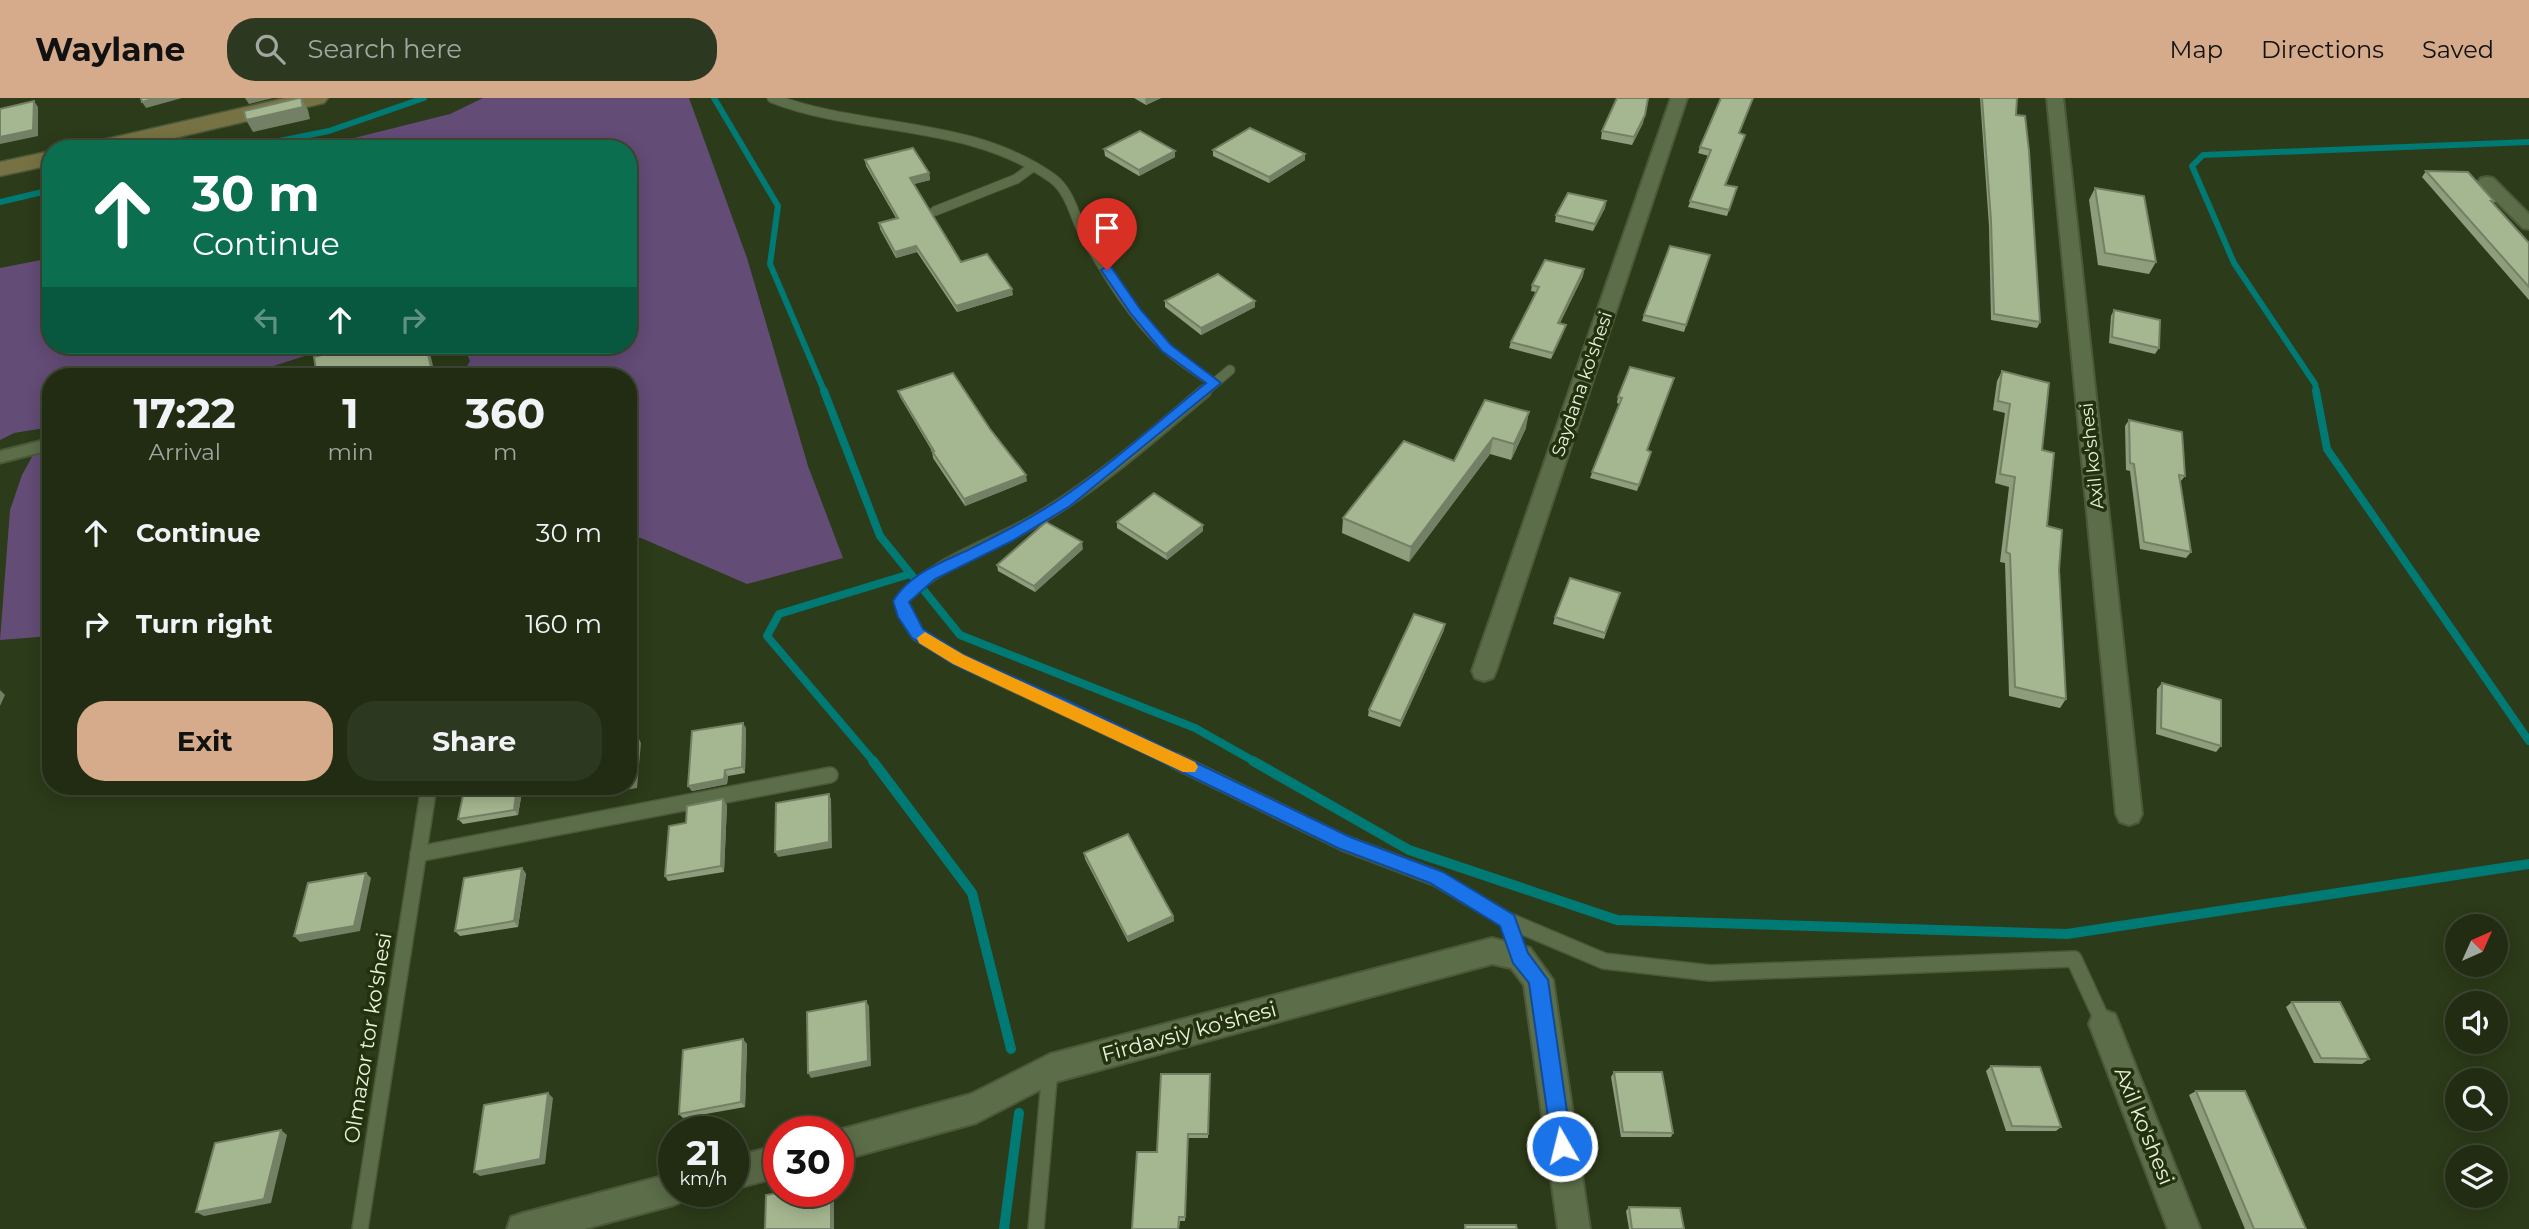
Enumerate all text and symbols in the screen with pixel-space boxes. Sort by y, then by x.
search box [227,18,717,81]
text: Waylane [35,29,185,69]
icon: search [251,30,289,68]
text: Search here [307,33,462,65]
text: Map [2170,35,2223,64]
text: Directions [2261,35,2384,64]
text: Saved [2422,35,2494,64]
text: 30 m [192,164,320,223]
icon: ahead [77,168,168,259]
pin [1077,198,1137,270]
icon: arrive [1088,209,1126,247]
text: Continue [192,224,340,263]
icon: left [248,301,286,339]
icon: ahead [321,301,359,339]
icon: right [394,301,432,339]
street label: Saydana ko'shesi [1547,309,1617,459]
text: 17:22 [134,387,236,439]
text: 1 [342,387,359,439]
text: 360 [465,387,545,439]
street label: Axil ko'shesi [2075,402,2109,510]
text: Arrival [148,438,221,466]
text: min [327,438,374,466]
text: m [493,438,517,466]
icon: ahead [77,514,115,552]
text: Continue [136,517,261,549]
text: 30 m [536,517,602,549]
icon: right [77,605,115,643]
text: Turn right [136,608,272,640]
text: 160 m [525,608,602,640]
button: Exit [77,701,333,781]
button: Share [347,701,602,781]
north arrow [2445,914,2508,976]
map controls [2445,914,2508,1208]
street label: Olmazor tor ko'shesi [338,931,397,1145]
button: sound [2445,991,2508,1054]
street label: Firdavsiy ko'shesi [1099,996,1279,1067]
street label: Axil ko'shesi [2110,1063,2179,1188]
button: search [2445,1068,2508,1131]
position arrow [1525,1109,1599,1183]
speed limit sign: 30 [763,1116,854,1207]
text: 21 [686,1131,721,1174]
button: layers [2445,1145,2508,1208]
text: km/h [679,1168,728,1190]

